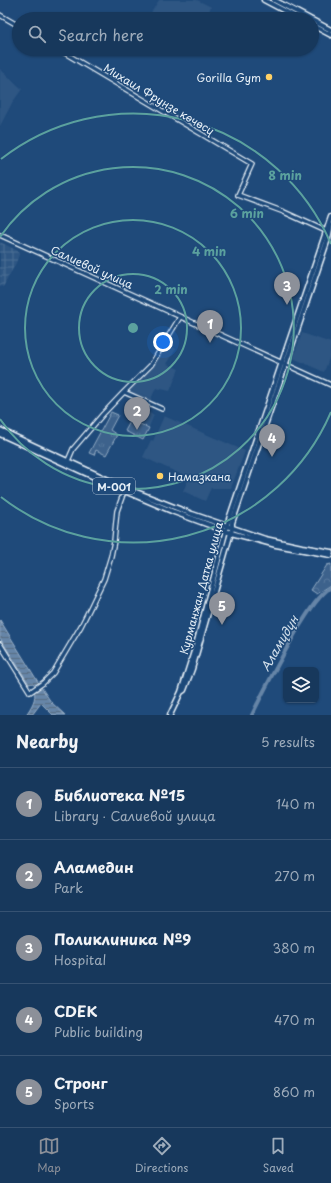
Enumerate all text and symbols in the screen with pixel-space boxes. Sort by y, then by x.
search box [12,12,319,56]
icon: search [26,23,48,45]
text: Search here [58,23,144,46]
street label: Михаил Фрунзе көчөсү [100,59,218,139]
place label: Gorilla Gym [196,69,261,86]
marker: Gorilla Gym [264,72,274,82]
text: 8 min [268,166,302,184]
text: 6 min [230,204,264,222]
street label: Салиевой улица [48,241,136,293]
text: 4 min [192,242,226,260]
pin: 3 [274,272,300,305]
text: 2 min [154,280,188,298]
pin: 1 [197,310,223,343]
centre of rings [126,321,140,335]
your location [153,332,173,352]
pin: 2 [124,397,150,430]
pin: 4 [259,424,285,457]
place label: Намазкана [168,468,231,485]
marker: Намазкана [155,471,165,481]
road number: М-001 [93,478,135,494]
street label: Курманжан Датка улица [175,520,227,656]
pin: 5 [209,592,235,625]
water label: Аламүдүн [256,611,303,674]
map controls [283,667,319,703]
button: layers [283,667,319,703]
text: Nearby [16,728,78,754]
text: 5 results [261,732,315,751]
text: Библиотека №15 [54,783,185,806]
text: 1 [26,794,32,813]
text: 140 m [276,794,315,813]
text: Library · Салиевой улица [54,806,215,825]
text: Аламедин [54,855,134,878]
text: 2 [24,866,34,885]
text: 270 m [274,866,315,885]
text: Park [54,878,83,897]
text: Поликлиника №9 [54,927,191,950]
text: 3 [25,938,33,957]
text: 380 m [272,938,315,957]
text: Hospital [54,950,106,969]
text: CDEK [54,999,97,1022]
text: 4 [25,1010,33,1029]
text: 470 m [274,1010,315,1029]
text: Public building [54,1022,143,1041]
text: Стронг [54,1071,107,1094]
text: 5 [25,1082,33,1101]
text: 860 m [273,1082,315,1101]
text: Sports [54,1094,94,1113]
tab: Map [37,1135,61,1176]
tab: Directions [135,1135,188,1176]
tab: Saved [263,1135,294,1176]

